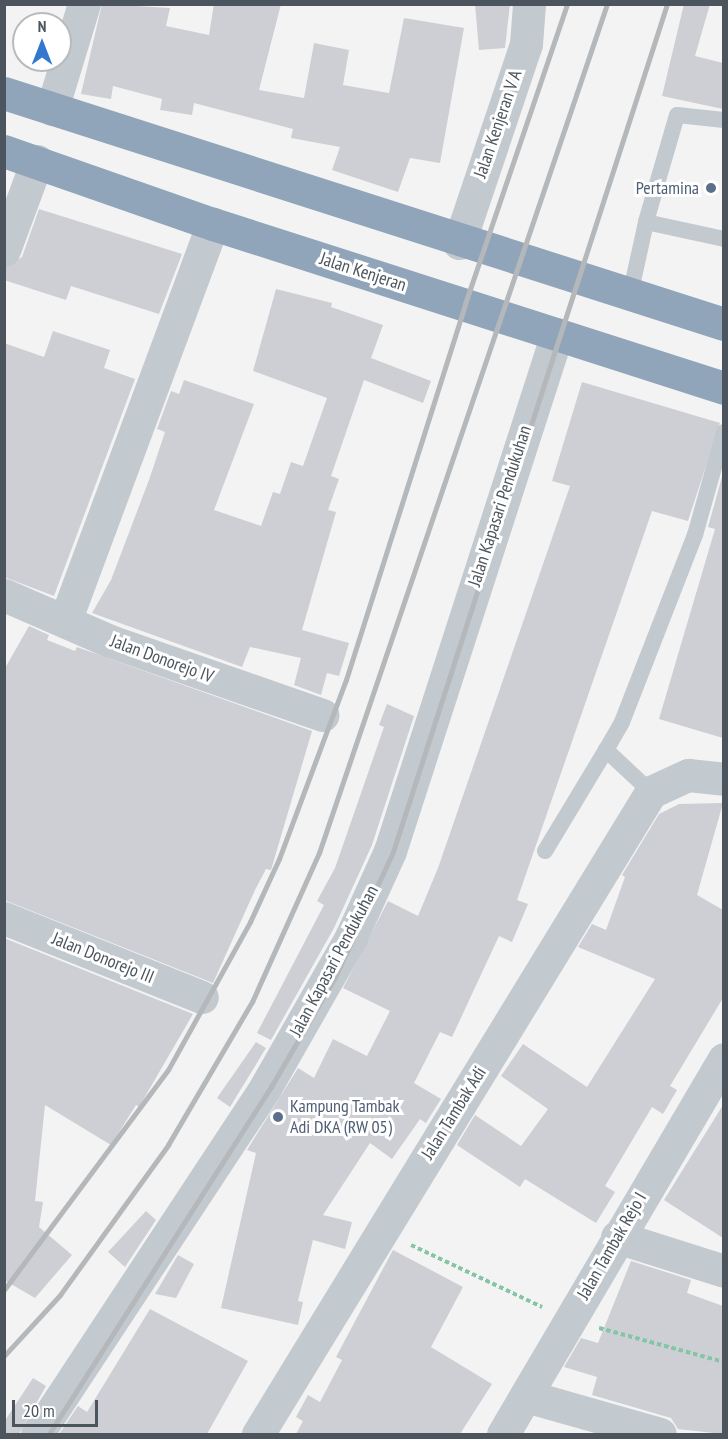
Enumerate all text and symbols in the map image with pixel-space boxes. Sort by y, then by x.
north arrow [12,12,72,72]
text: N [38,16,46,36]
street label: Jalan Kenjeran V A [469,67,527,181]
place label: Pertamina [636,177,699,199]
marker: Pertamina [704,181,718,195]
street label: Jalan Kenjeran [317,248,409,296]
street label: Jalan Kapasari Pendukuhan [464,423,536,589]
street label: Jalan Donorejo IV [108,630,216,688]
street label: Jalan Kapasari Pendukuhan [285,882,383,1040]
street label: Jalan Donorejo III [49,928,157,988]
street label: Jalan Tambak Adi [417,1062,491,1164]
place label: Kampung Tambak Adi DKA (RW 05) [290,1096,400,1138]
marker: Kampung Tambak Adi DKA (RW 05) [271,1110,285,1124]
street label: Jalan Tambak Rejo I [572,1188,652,1304]
scale bar [15,1388,100,1426]
text: 20 m [23,1399,55,1422]

